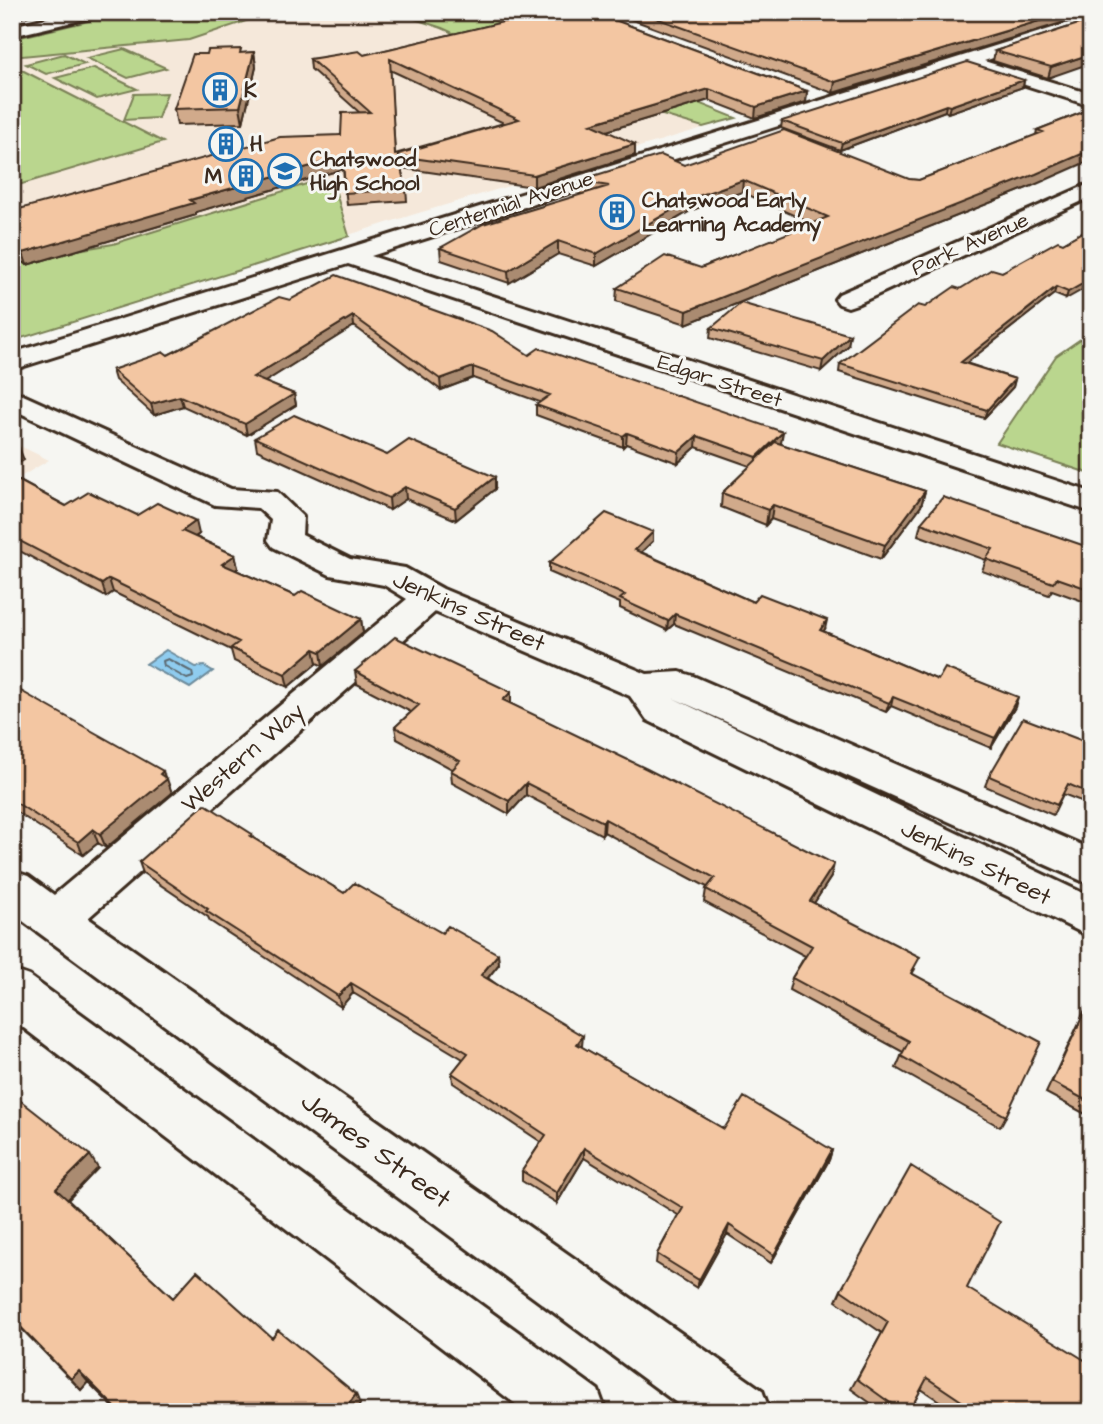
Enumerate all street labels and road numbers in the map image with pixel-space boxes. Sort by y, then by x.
street label: Centennial Avenue [425,164,597,244]
street label: Park Avenue [907,205,1033,283]
street label: Edgar Street [653,347,787,417]
street label: Jenkins Street [387,563,551,661]
street label: Western Way [174,695,313,822]
street label: Jenkins Street [895,812,1057,914]
street label: James Street [293,1082,460,1218]

